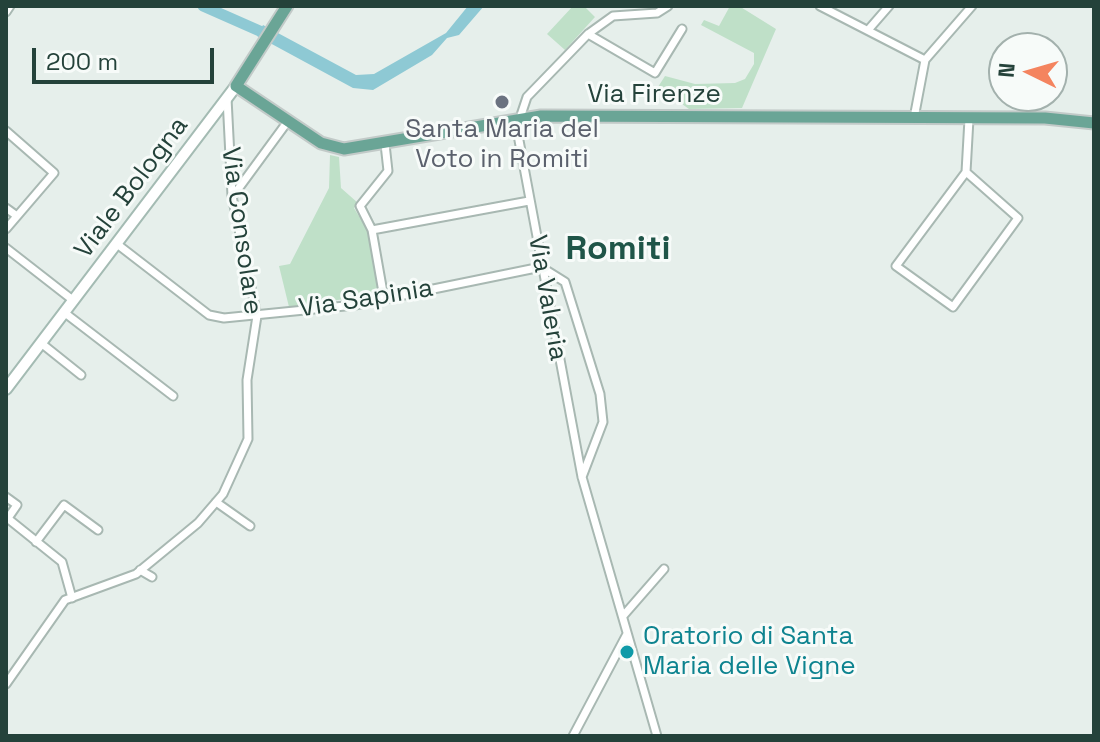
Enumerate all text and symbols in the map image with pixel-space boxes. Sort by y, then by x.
scale bar [36,32,218,82]
north arrow [988,32,1068,112]
text: 200 m [46,46,118,77]
text: N [991,62,1021,79]
street label: Via Firenze [587,79,721,111]
marker: Santa Maria del Voto in Romiti [493,93,511,111]
street label: Viale Bologna [69,111,195,265]
place label: Santa Maria del Voto in Romiti [405,114,599,176]
street label: Via Consolare [214,145,268,317]
district label: Romiti [566,230,670,270]
street label: Via Valeria [521,233,573,363]
street label: Via Sapinia [297,273,435,325]
place label: Oratorio di Santa Maria delle Vigne [643,621,856,682]
marker: Oratorio di Santa Maria delle Vigne [618,643,636,661]

